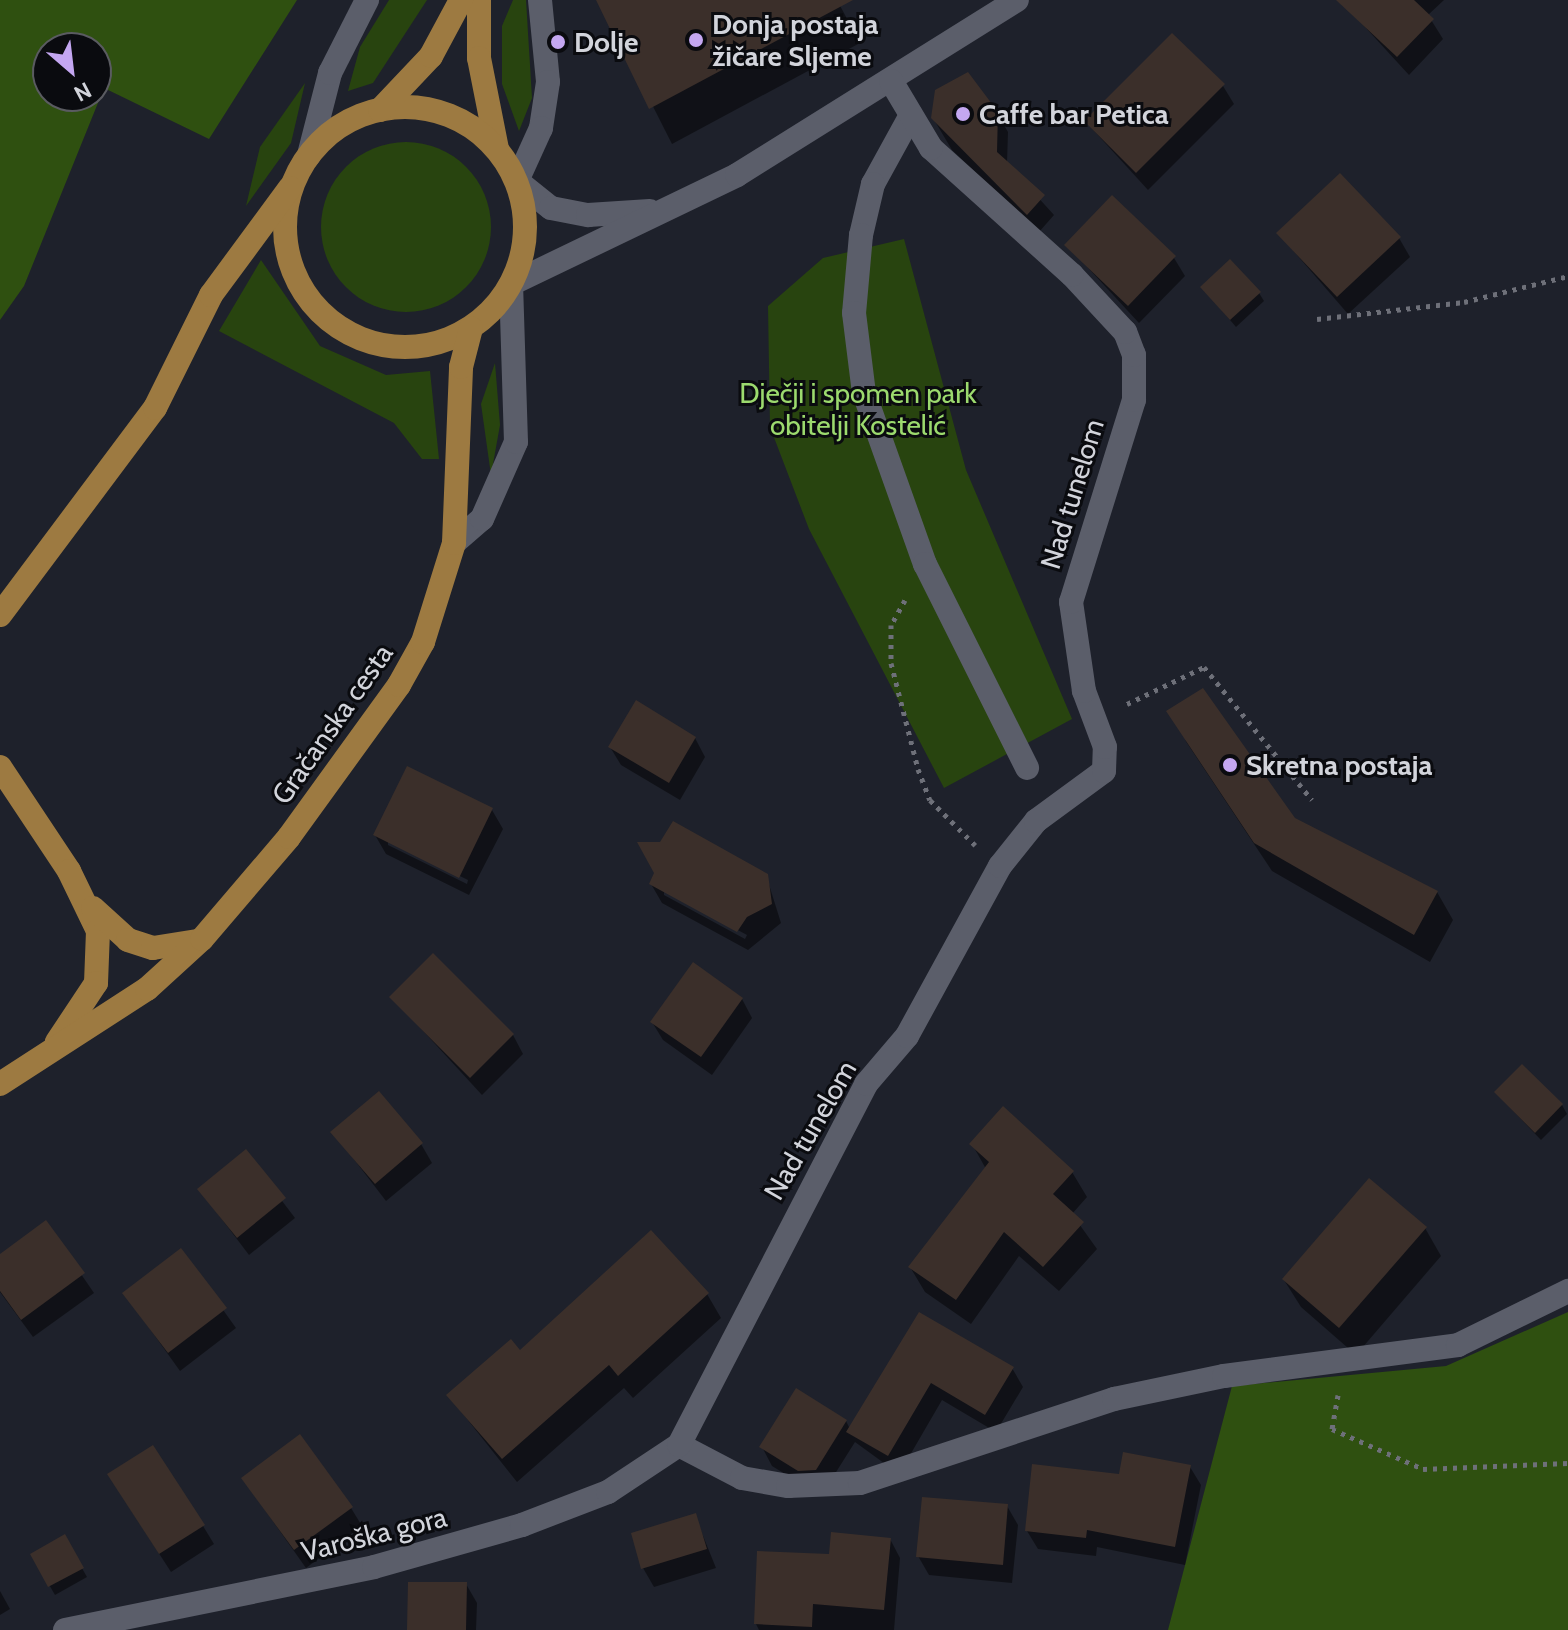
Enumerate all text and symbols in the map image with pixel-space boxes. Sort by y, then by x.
place label: Donja postaja žičare Sljeme [712,7,878,73]
place label: Dolje [574,25,638,59]
marker: Donja postaja žičare Sljeme [687,31,705,49]
north arrow [32,32,112,112]
marker: Dolje [549,33,567,51]
text: N [69,76,96,107]
place label: Caffe bar Petica [979,97,1169,131]
marker: Caffe bar Petica [954,105,972,123]
park label: Dječji i spomen park obitelji Kostelić [739,376,977,442]
street label: Nad tunelom [1033,415,1111,573]
street label: Gračanska cesta [264,638,400,810]
place label: Skretna postaja [1246,748,1432,782]
marker: Skretna postaja [1221,756,1239,774]
street label: Nad tunelom [757,1054,863,1206]
street label: Varoška gora [298,1500,450,1568]

